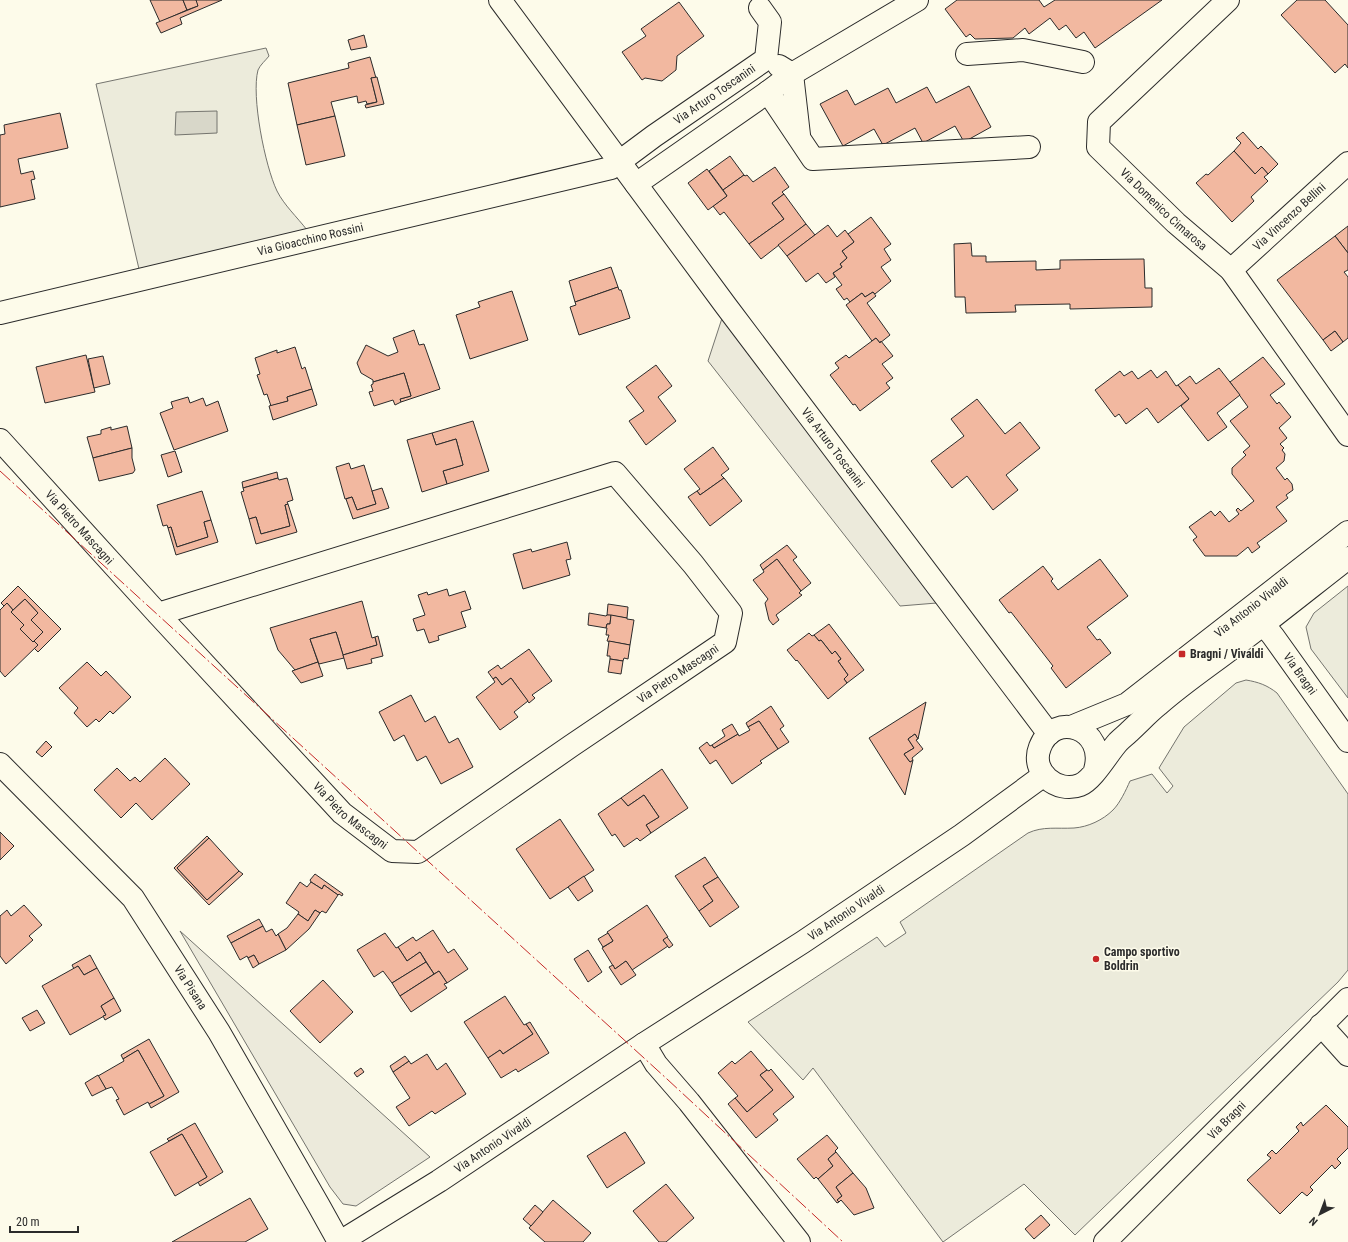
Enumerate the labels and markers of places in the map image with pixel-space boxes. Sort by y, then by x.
place label: Bragni / Vivaldi [1190,647,1264,661]
marker: Bragni / Vivaldi [1177,649,1187,659]
place label: Campo sportivo Boldrin [1104,945,1180,973]
marker: Campo sportivo Boldrin [1091,954,1101,964]

